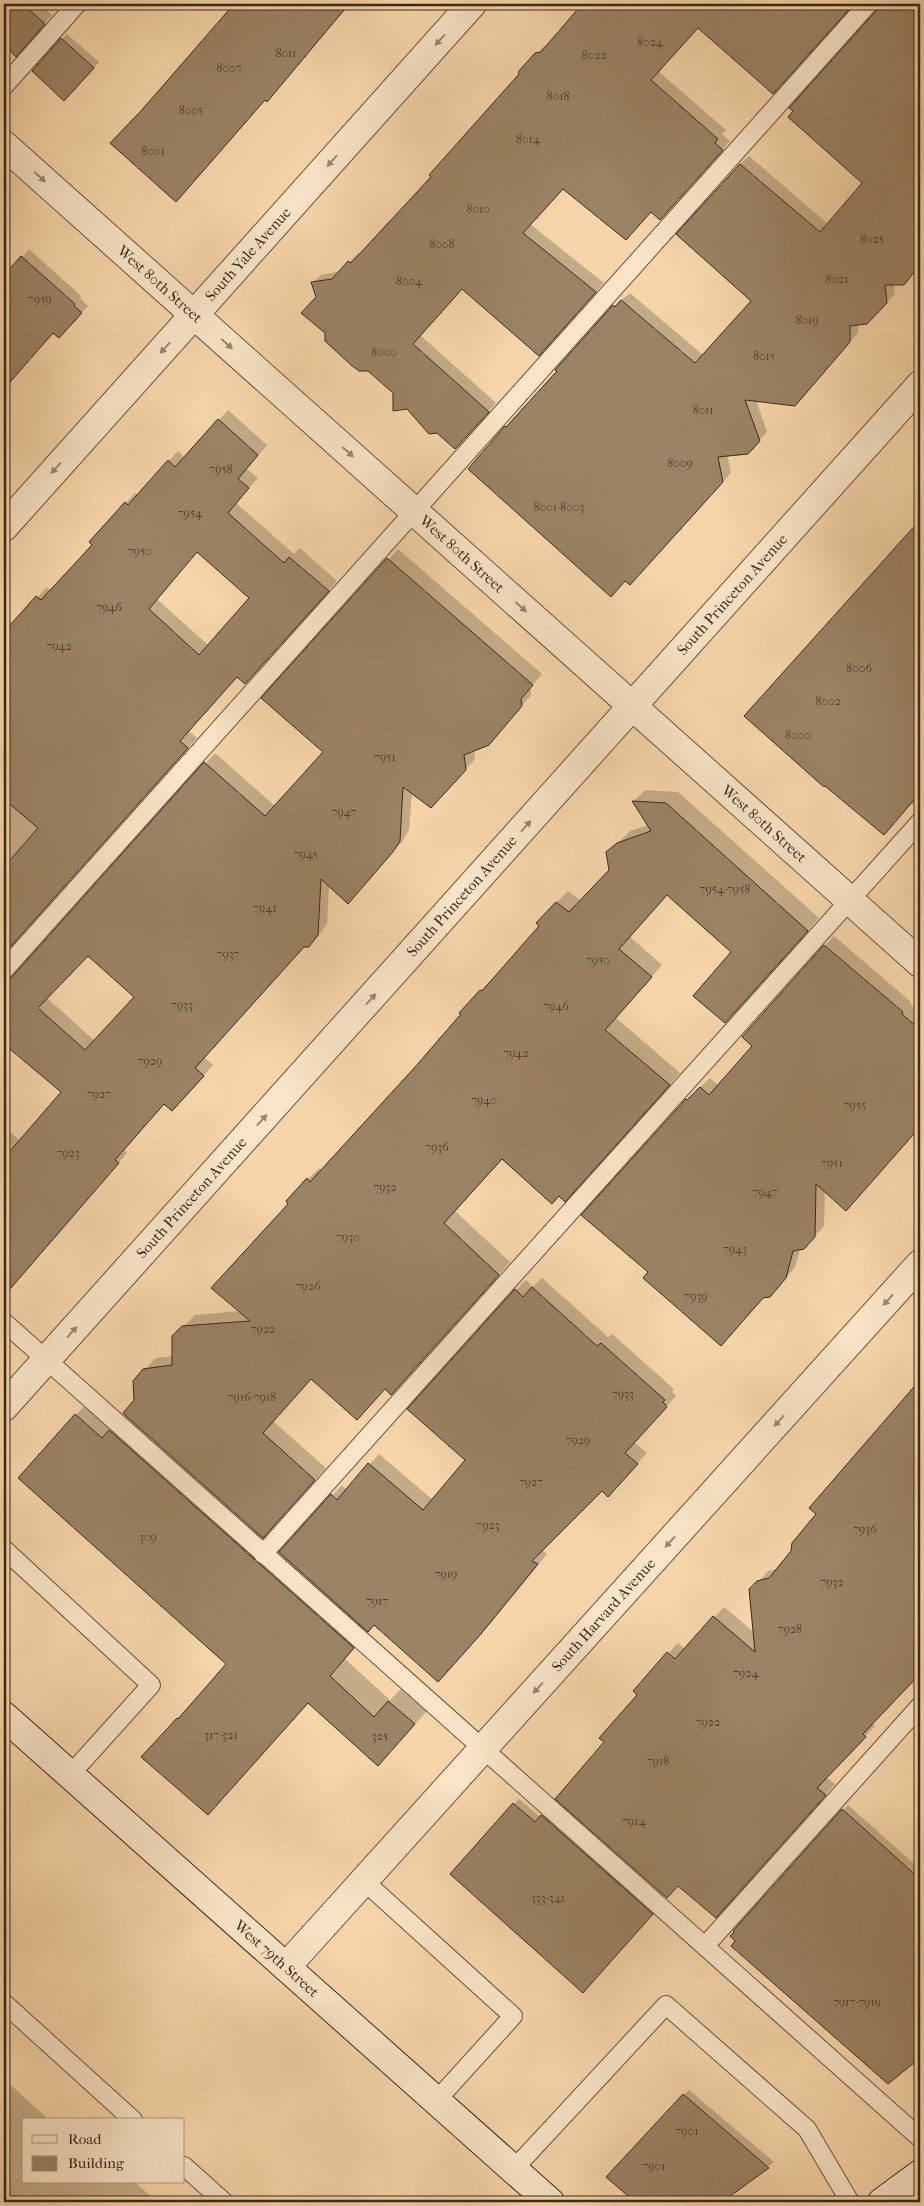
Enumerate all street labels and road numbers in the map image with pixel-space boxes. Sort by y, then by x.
street label: South Yale Avenue [201,203,295,305]
street label: West 80th Street [113,241,207,327]
street label: West 80th Street [415,511,509,597]
street label: South Princeton Avenue [673,530,791,659]
street label: West 80th Street [717,780,811,867]
street label: South Princeton Avenue [403,831,521,960]
street label: South Princeton Avenue [133,1133,251,1262]
street label: South Harvard Avenue [548,1554,659,1675]
street label: West 79th Street [230,1916,323,2001]

